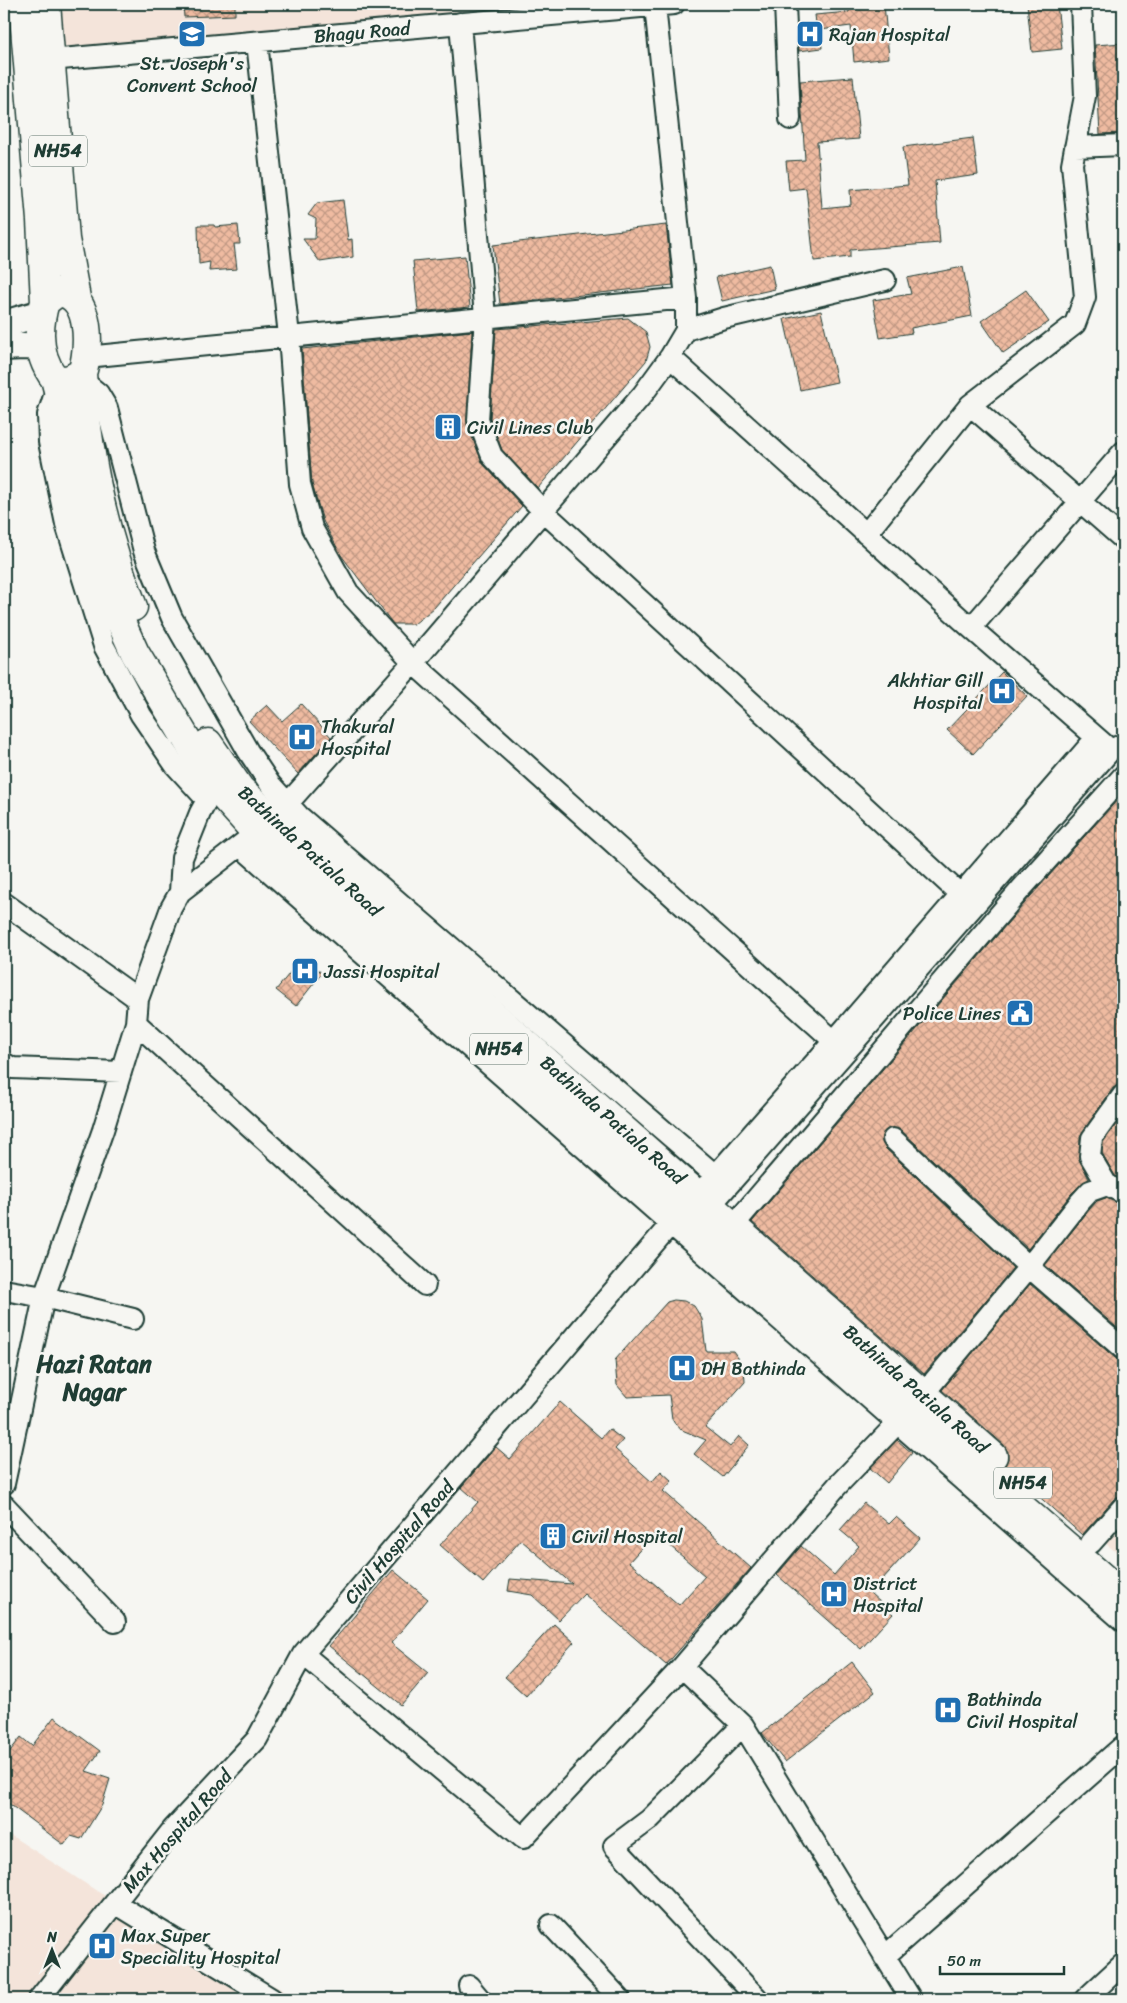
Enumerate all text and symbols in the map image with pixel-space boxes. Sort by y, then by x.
street label: Bhagu Road [312,11,414,53]
place label: Rajan Hospital [829,18,951,51]
school or university icon: St. Joseph's Convent School [177,19,207,49]
hospital icon: Rajan Hospital [795,19,825,49]
place label: St. Joseph's Convent School [127,47,258,102]
road number: NH54 [29,136,87,166]
place label: Civil Lines Club [467,411,593,444]
building icon: Civil Lines Club [433,412,463,442]
place label: Akhtiar Gill Hospital [886,664,984,719]
hospital icon: Akhtiar Gill Hospital [987,676,1017,706]
place label: Thakural Hospital [321,710,395,765]
hospital icon: Thakural Hospital [287,722,317,752]
street label: Bathinda Patiala Road [230,777,391,926]
place label: Jassi Hospital [323,955,440,988]
hospital icon: Jassi Hospital [290,956,320,986]
place label: Police Lines [903,997,1001,1030]
public building icon: Police Lines [1005,998,1035,1028]
road number: NH54 [470,1034,528,1064]
street label: Bathinda Patiala Road [533,1047,695,1194]
street label: Bathinda Patiala Road [836,1316,998,1463]
district label: Hazi Ratan Nagar [36,1343,152,1413]
place label: DH Bathinda [701,1352,806,1385]
hospital icon: DH Bathinda [667,1353,697,1383]
road number: NH54 [994,1468,1052,1499]
street label: Civil Hospital Road [335,1471,464,1612]
place label: Civil Hospital [572,1520,683,1553]
building icon: Civil Hospital [538,1521,568,1551]
place label: District Hospital [853,1567,923,1622]
hospital icon: District Hospital [819,1579,849,1609]
place label: Bathinda Civil Hospital [967,1683,1078,1738]
hospital icon: Bathinda Civil Hospital [933,1695,963,1725]
street label: Max Hospital Road [113,1760,242,1901]
place label: Max Super Speciality Hospital [121,1919,281,1974]
text: N [46,1925,57,1950]
north arrow [28,1926,78,1976]
hospital icon: Max Super Speciality Hospital [87,1931,117,1961]
scale bar [940,1943,1063,1975]
text: 50 m [947,1948,982,1974]

